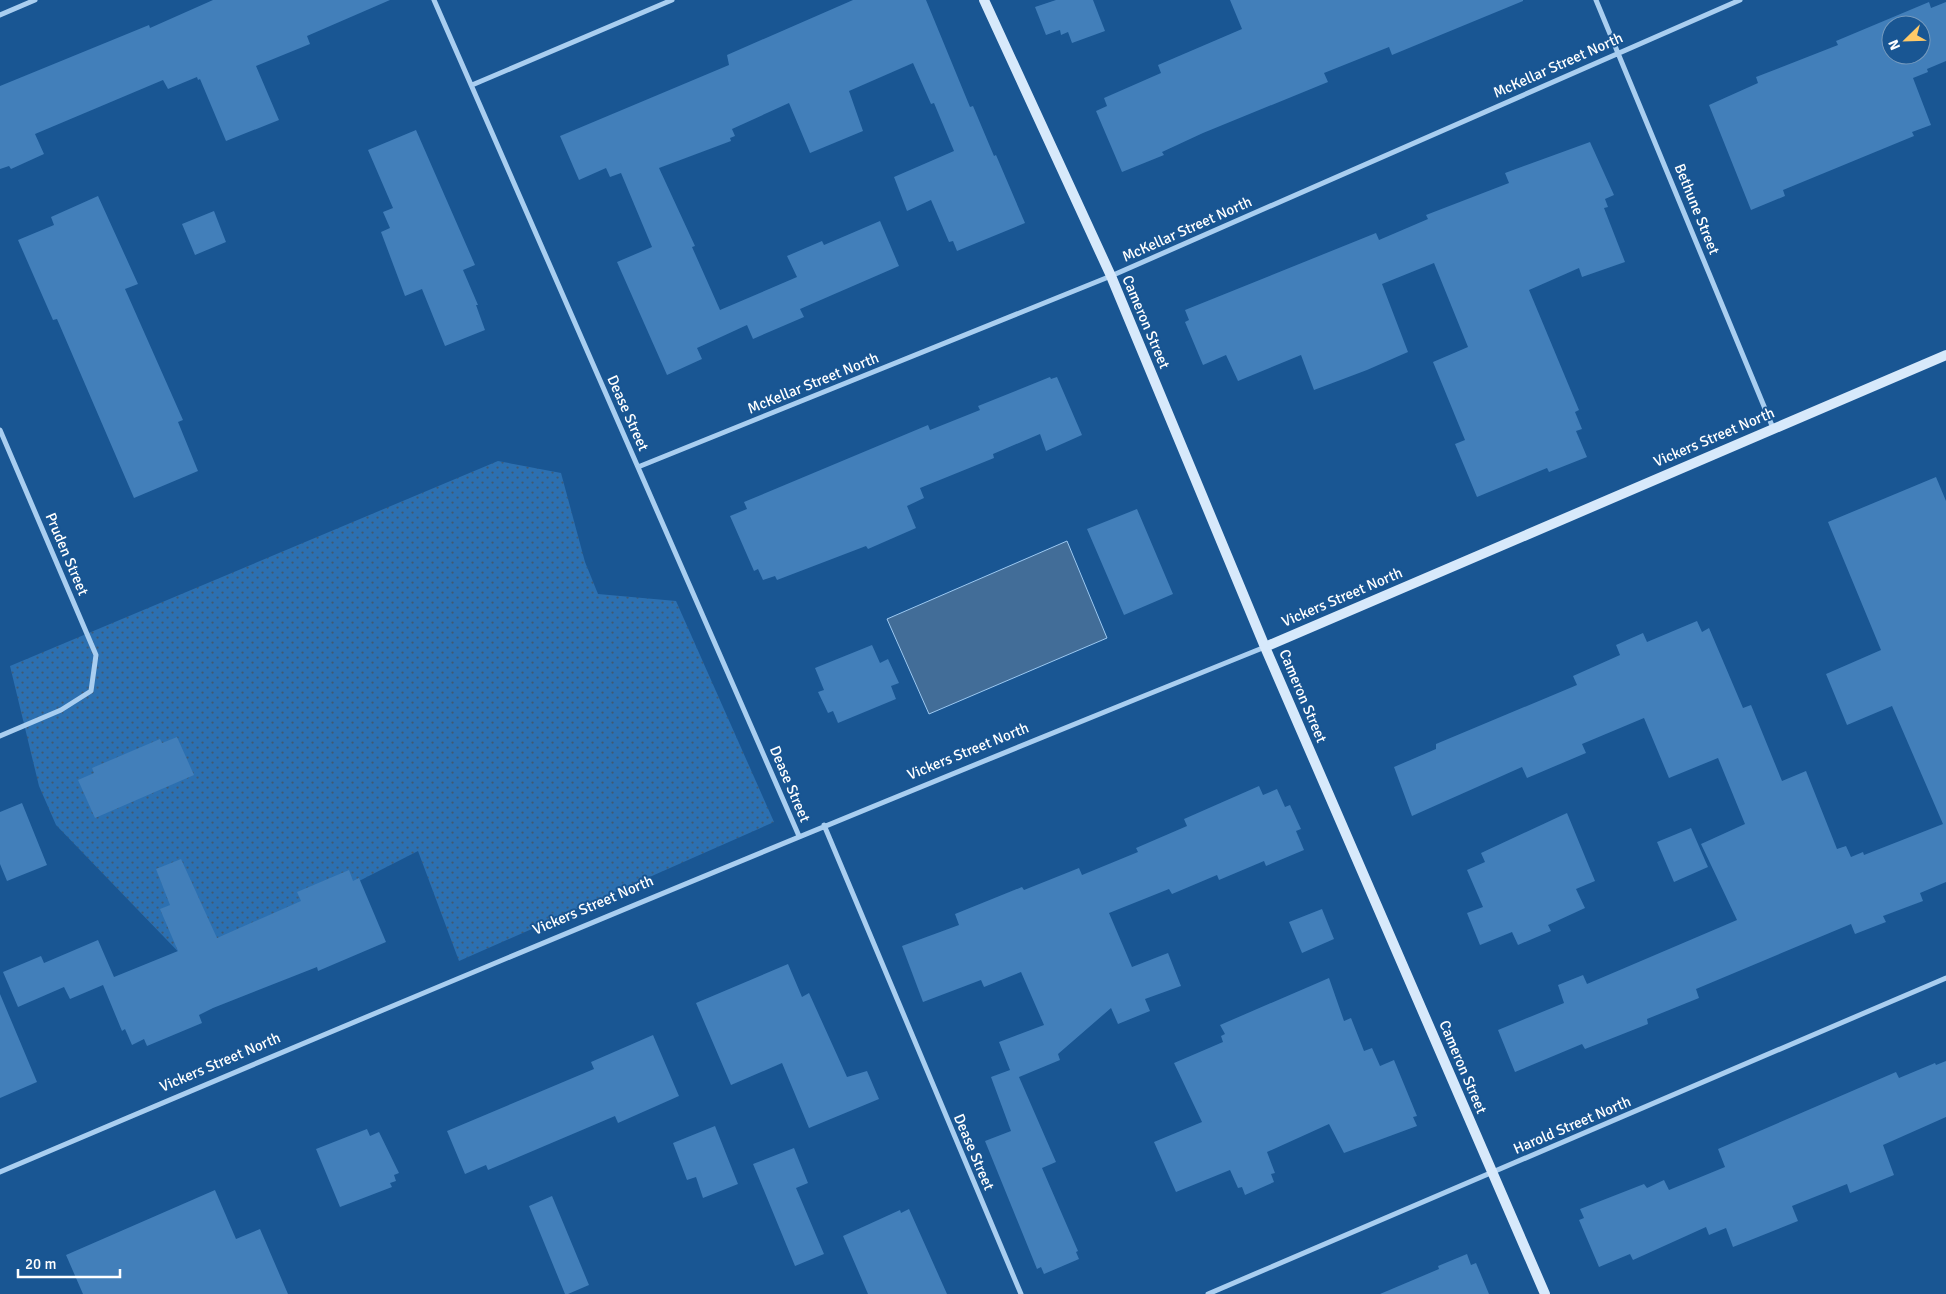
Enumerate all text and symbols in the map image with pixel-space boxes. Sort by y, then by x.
north arrow [1881,15,1931,65]
street label: McKellar Street North [1490,28,1626,102]
text: N [1885,37,1904,53]
street label: Bethune Street [1671,161,1723,257]
street label: McKellar Street North [1119,192,1255,266]
street label: Cameron Street [1118,273,1174,371]
street label: McKellar Street North [745,348,881,418]
street label: Dease Street [603,372,653,454]
street label: Vickers Street North [1651,403,1777,471]
street label: Pruden Street [42,510,92,598]
street label: Vickers Street North [1279,563,1405,631]
street label: Cameron Street [1275,647,1331,745]
street label: Vickers Street North [905,718,1031,784]
street label: Dease Street [766,743,814,825]
street label: Vickers Street North [530,871,656,939]
street label: Cameron Street [1435,1018,1491,1116]
street label: Vickers Street North [157,1028,283,1096]
street label: Harold Street North [1511,1092,1633,1158]
street label: Dease Street [950,1111,998,1193]
scale bar [18,1246,120,1278]
text: 20 m [25,1255,56,1273]

